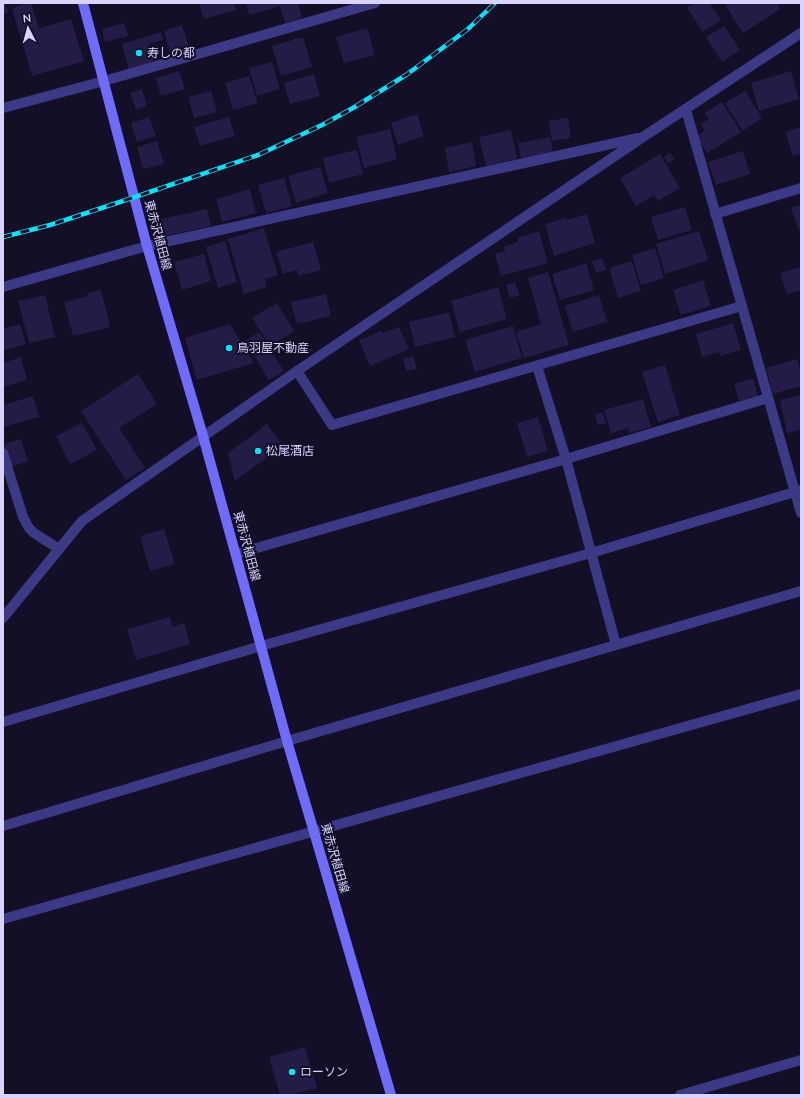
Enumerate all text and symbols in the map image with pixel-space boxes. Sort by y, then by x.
north arrow [8,8,48,48]
text: N [22,11,32,26]
place label: 寿しの都 [147,45,195,61]
marker: 寿しの都 [134,48,144,58]
street label: 東赤沢植田線 [141,198,175,272]
place label: 鳥羽屋不動産 [237,340,309,356]
marker: 鳥羽屋不動産 [224,343,234,353]
place label: 松尾酒店 [266,443,314,459]
marker: 松尾酒店 [253,446,263,456]
street label: 東赤沢植田線 [230,509,264,583]
street label: 東赤沢植田線 [317,821,353,895]
place label: ローソン [300,1064,348,1080]
marker: ローソン [287,1067,297,1077]

